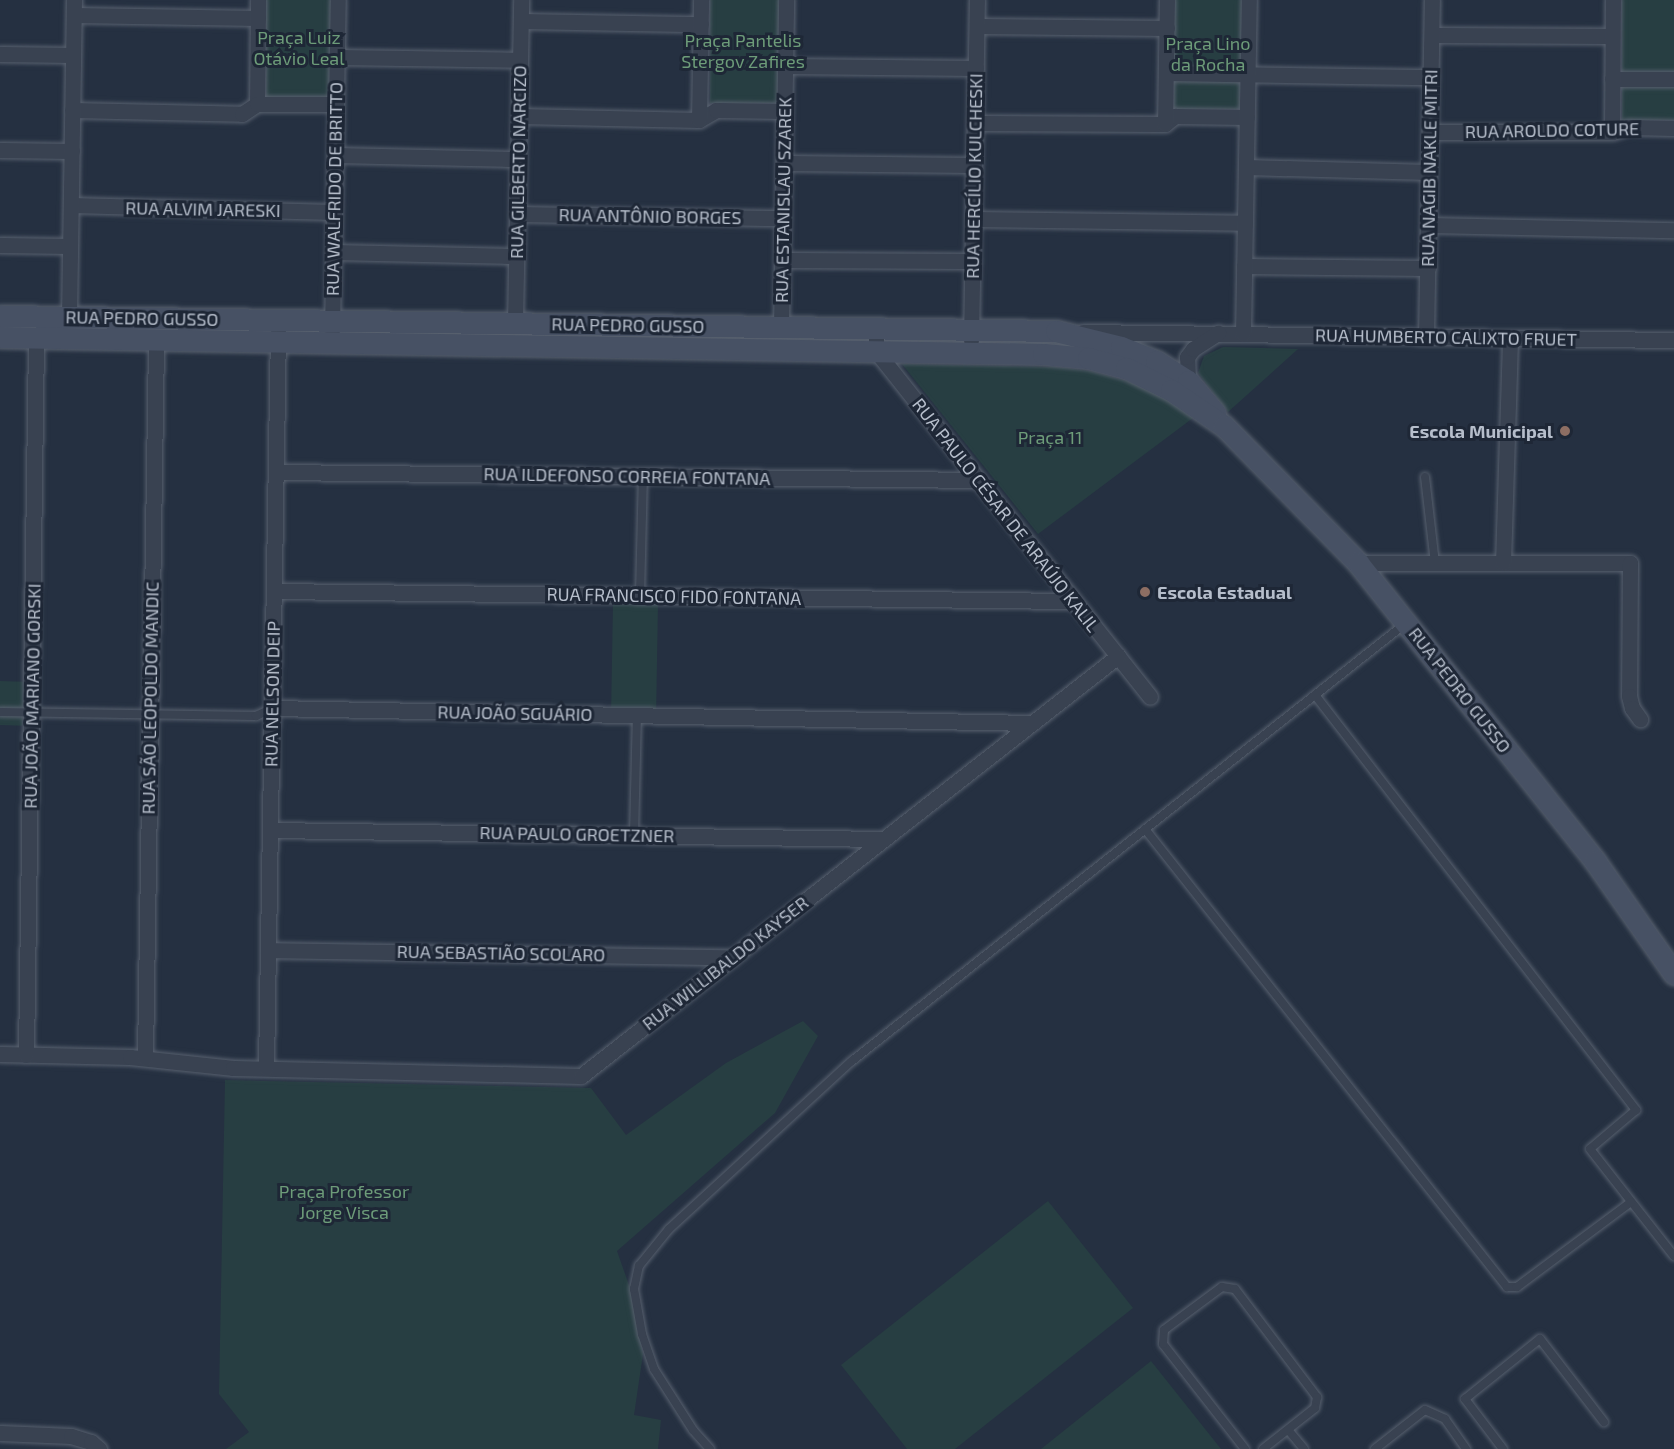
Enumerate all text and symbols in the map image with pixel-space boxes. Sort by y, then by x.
park label: Praça Luiz Otávio Leal [253,27,345,70]
park label: Praça Pantelis Stergov Zafires [681,30,805,72]
park label: Praça Lino da Rocha [1166,33,1250,76]
street label: RUA GILBERTO NARCIZO [506,65,530,259]
street label: RUA NAGIB NAKLE MITRI [1416,69,1442,267]
street label: RUA HERCÍLIO KULCHESKI [961,73,987,279]
street label: RUA WALFRIDO DE BRITTO [321,82,347,296]
street label: RUA ESTANISLAU SZAREK [770,97,796,303]
street label: RUA AROLDO COTURE [1464,118,1640,142]
street label: RUA ALVIM JARESKI [124,197,282,221]
street label: RUA ANTÔNIO BORGES [558,204,742,228]
street label: RUA PEDRO GUSSO [65,306,219,330]
street label: RUA PEDRO GUSSO [551,313,705,337]
street label: RUA HUMBERTO CALIXTO FRUET [1315,324,1577,350]
street label: RUA PAULO CÉSAR DE ARAÚJO KALIL [908,394,1104,636]
place label: Escola Municipal [1409,420,1553,442]
marker: Escola Municipal [1558,424,1572,438]
park label: Praça 11 [1018,426,1082,448]
street label: RUA ILDEFONSO CORREIA FONTANA [483,463,771,489]
street label: RUA SÃO LEOPOLDO MANDIC [137,581,163,815]
place label: Escola Estadual [1157,581,1292,603]
street label: RUA JOÃO MARIANO GORSKI [19,583,45,809]
street label: RUA FRANCISCO FIDO FONTANA [546,583,802,609]
marker: Escola Estadual [1138,585,1152,599]
street label: RUA NELSON DEIP [260,621,284,767]
street label: RUA PEDRO GUSSO [1404,623,1516,757]
street label: RUA JOÃO SGUÁRIO [437,701,593,725]
street label: RUA PAULO GROETZNER [479,821,675,847]
street label: RUA WILLIBALDO KAYSER [638,891,812,1035]
street label: RUA SEBASTIÃO SCOLARO [396,940,606,966]
park label: Praça Professor Jorge Visca [279,1181,409,1224]

